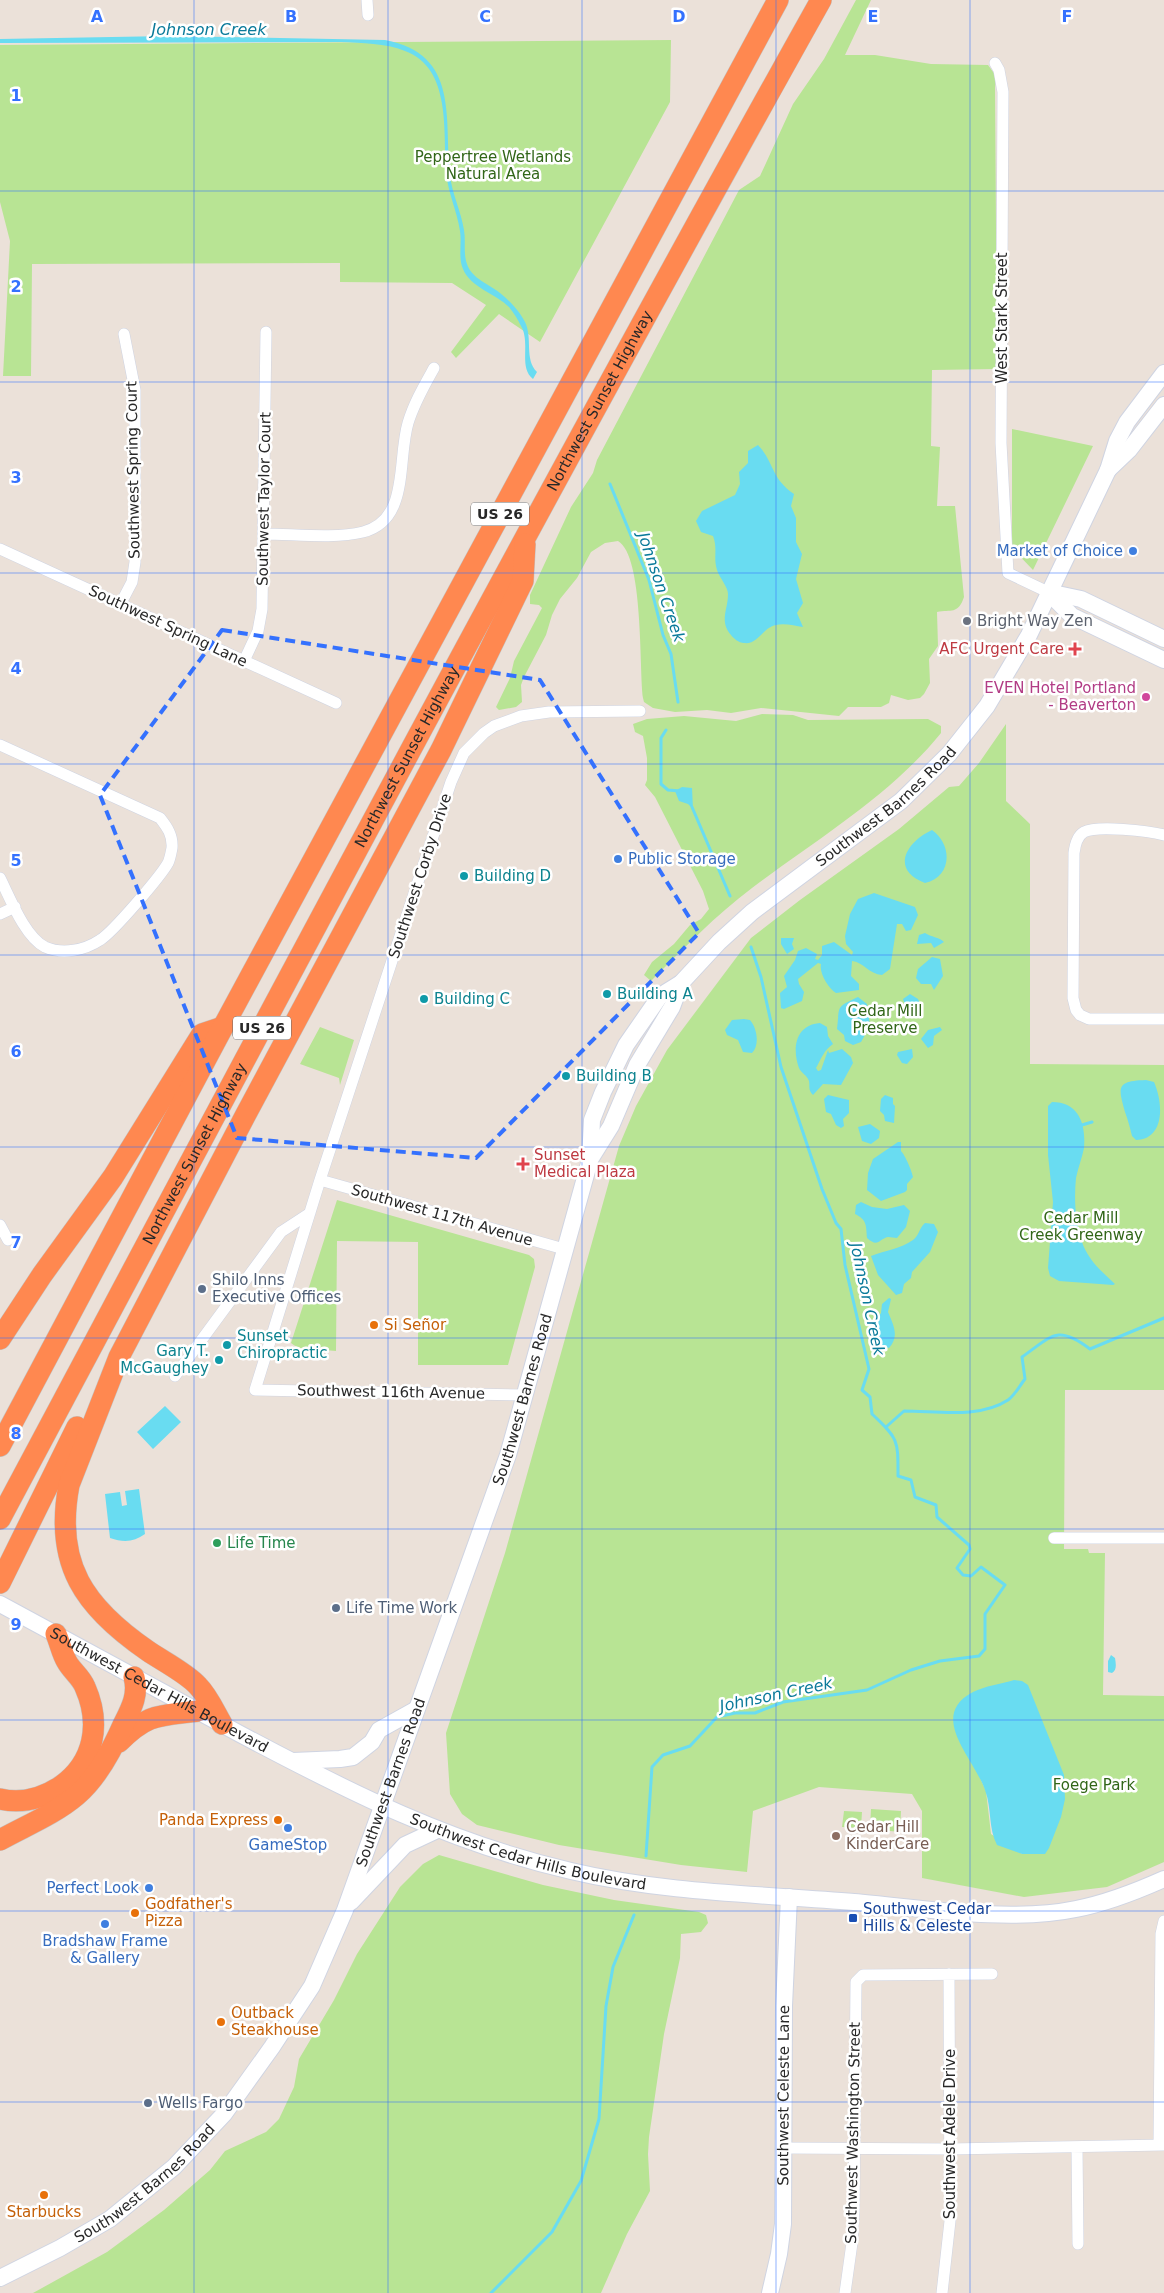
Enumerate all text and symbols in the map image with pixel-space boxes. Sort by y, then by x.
text: A [91,7,104,26]
text: B [285,7,297,26]
text: C [479,7,491,26]
text: D [672,7,686,26]
text: E [868,7,878,26]
text: F [1062,7,1072,26]
water label: Johnson Creek [149,20,267,39]
text: 1 [10,86,22,105]
park label: Peppertree Wetlands Natural Area [415,148,571,183]
street label: West Stark Street [993,252,1011,384]
text: 2 [10,277,22,296]
street label: Northwest Sunset Highway [543,307,656,494]
street label: Southwest Spring Court [122,381,144,559]
street label: Southwest Taylor Court [253,412,275,586]
text: 3 [10,468,22,487]
road number: US 26 [471,502,529,526]
water label: Johnson Creek [633,527,689,645]
place label: Market of Choice [997,542,1123,560]
marker: Market of Choice [1127,545,1139,557]
street label: Southwest Spring Lane [86,581,250,671]
place label: Bright Way Zen [977,612,1093,630]
marker: Bright Way Zen [961,615,973,627]
place label: AFC Urgent Care [939,640,1064,658]
marker: AFC Urgent Care [1068,642,1082,656]
text: 4 [10,659,22,678]
street label: Northwest Sunset Highway [351,663,463,851]
place label: EVEN Hotel Portland - Beaverton [984,679,1136,714]
marker: EVEN Hotel Portland - Beaverton [1140,691,1152,703]
street label: Southwest Barnes Road [812,743,960,870]
street label: Southwest Corby Drive [385,791,455,961]
place label: Public Storage [628,850,736,868]
text: 5 [10,851,22,870]
marker: Public Storage [612,853,624,865]
place label: Building D [474,867,551,885]
marker: Building D [458,870,470,882]
place label: Building A [617,985,694,1003]
marker: Building A [601,988,613,1000]
place label: Building C [434,990,510,1008]
marker: Building C [418,993,430,1005]
park label: Cedar Mill Preserve [848,1002,922,1037]
road number: US 26 [233,1016,291,1040]
text: 6 [10,1042,22,1061]
street label: Northwest Sunset Highway [139,1060,251,1248]
place label: Building B [576,1067,652,1085]
marker: Building B [560,1070,572,1082]
place label: Sunset Medical Plaza [534,1146,636,1181]
marker: Sunset Medical Plaza [516,1157,530,1171]
street label: Southwest 117th Avenue [349,1180,535,1250]
park label: Cedar Mill Creek Greenway [1019,1209,1143,1244]
text: 7 [10,1233,22,1252]
water label: Johnson Creek [846,1238,889,1358]
place label: Shilo Inns Executive Offices [212,1271,342,1306]
marker: Shilo Inns Executive Offices [196,1283,208,1295]
street label: Southwest Barnes Road [489,1312,556,1488]
place label: Si Señor [384,1316,447,1334]
marker: Si Señor [368,1319,380,1331]
place label: Sunset Chiropractic [237,1327,328,1362]
marker: Sunset Chiropractic [221,1339,233,1351]
place label: Gary T. McGaughey [120,1342,209,1377]
marker: Gary T. McGaughey [213,1354,225,1366]
street label: Southwest 116th Avenue [297,1381,485,1403]
text: 8 [10,1424,22,1443]
place label: Life Time [227,1534,296,1552]
marker: Life Time [211,1537,223,1549]
place label: Life Time Work [346,1599,458,1617]
marker: Life Time Work [330,1602,342,1614]
text: 9 [10,1615,22,1634]
street label: Southwest Cedar Hills Boulevard [47,1624,271,1756]
water label: Johnson Creek [715,1673,835,1716]
street label: Southwest Barnes Road [352,1696,429,1869]
park label: Foege Park [1053,1776,1136,1794]
street label: Southwest Cedar Hills Boulevard [407,1810,647,1894]
place label: Panda Express [159,1811,268,1829]
marker: Panda Express [272,1814,284,1826]
place label: Cedar Hill KinderCare [846,1818,929,1853]
marker: GameStop [282,1822,294,1834]
marker: Cedar Hill KinderCare [830,1830,842,1842]
place label: GameStop [249,1836,327,1854]
place label: Perfect Look [47,1879,139,1897]
marker: Perfect Look [143,1882,155,1894]
place label: Godfather's Pizza [145,1895,233,1930]
place label: Southwest Cedar Hills & Celeste [863,1900,992,1935]
marker: Godfather's Pizza [129,1907,141,1919]
marker: Southwest Cedar Hills & Celeste [847,1912,859,1924]
marker: Bradshaw Frame & Gallery [99,1918,111,1930]
place label: Bradshaw Frame & Gallery [42,1932,168,1967]
place label: Outback Steakhouse [231,2004,319,2039]
street label: Southwest Celeste Lane [774,2005,793,2186]
marker: Outback Steakhouse [215,2016,227,2028]
street label: Southwest Washington Street [842,2022,864,2244]
street label: Southwest Adele Drive [941,2049,959,2219]
place label: Wells Fargo [158,2094,243,2112]
marker: Wells Fargo [142,2097,154,2109]
street label: Southwest Barnes Road [71,2120,219,2247]
marker: Starbucks [38,2189,50,2201]
place label: Starbucks [7,2203,81,2221]

